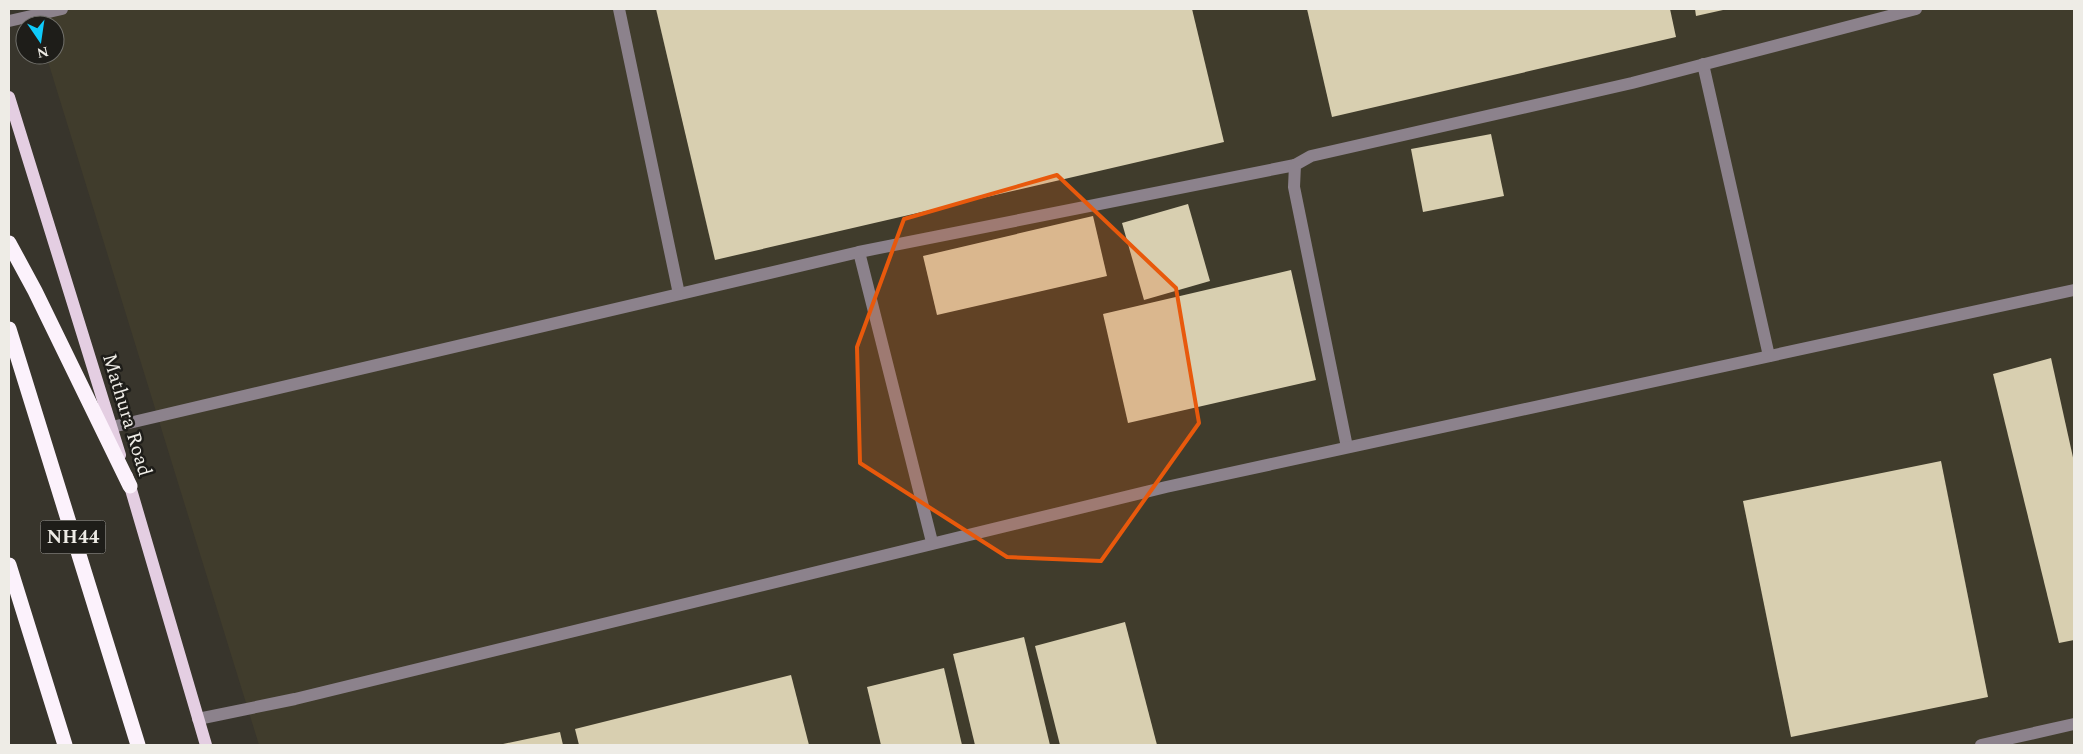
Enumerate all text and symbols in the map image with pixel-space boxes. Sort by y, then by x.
north arrow [15,15,65,65]
text: N [35,41,51,64]
street label: Mathura Road [94,350,160,480]
road number: NH44 [40,520,106,554]

